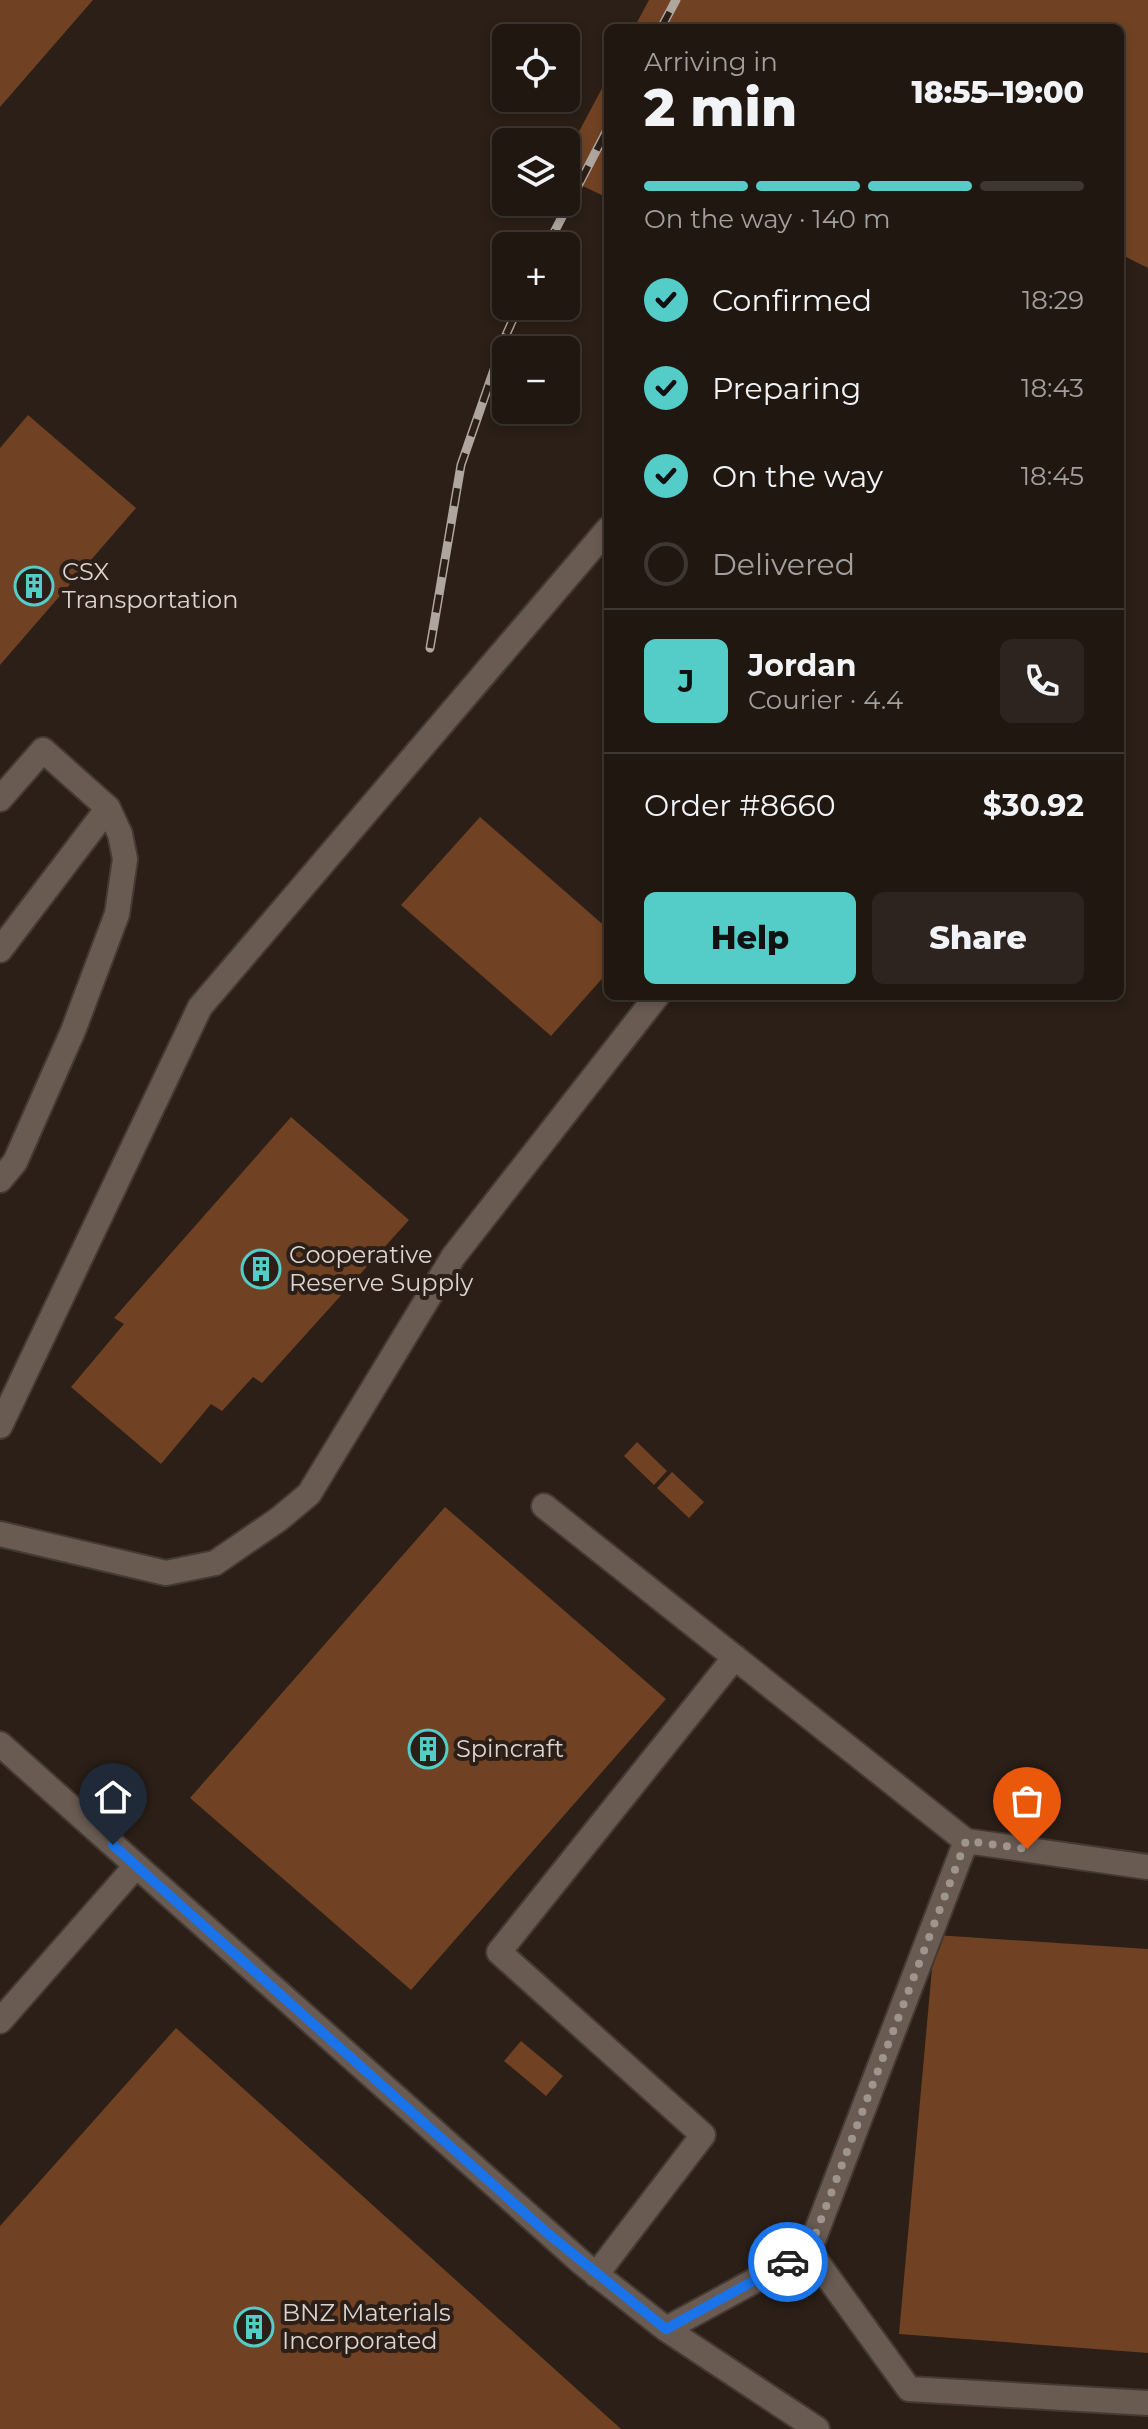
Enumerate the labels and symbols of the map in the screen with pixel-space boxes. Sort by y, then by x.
place label: CSX Transportation [62,557,238,614]
building icon: CSX Transportation [13,565,55,607]
place label: Cooperative Reserve Supply [289,1240,473,1297]
building icon: Cooperative Reserve Supply [240,1248,282,1290]
building icon: Spincraft [407,1728,449,1770]
place label: Spincraft [456,1734,564,1763]
pin [79,1763,147,1845]
pin [993,1767,1061,1849]
courier [748,2222,828,2302]
place label: BNZ Materials Incorporated [282,2298,451,2355]
building icon: BNZ Materials Incorporated [233,2306,275,2348]

